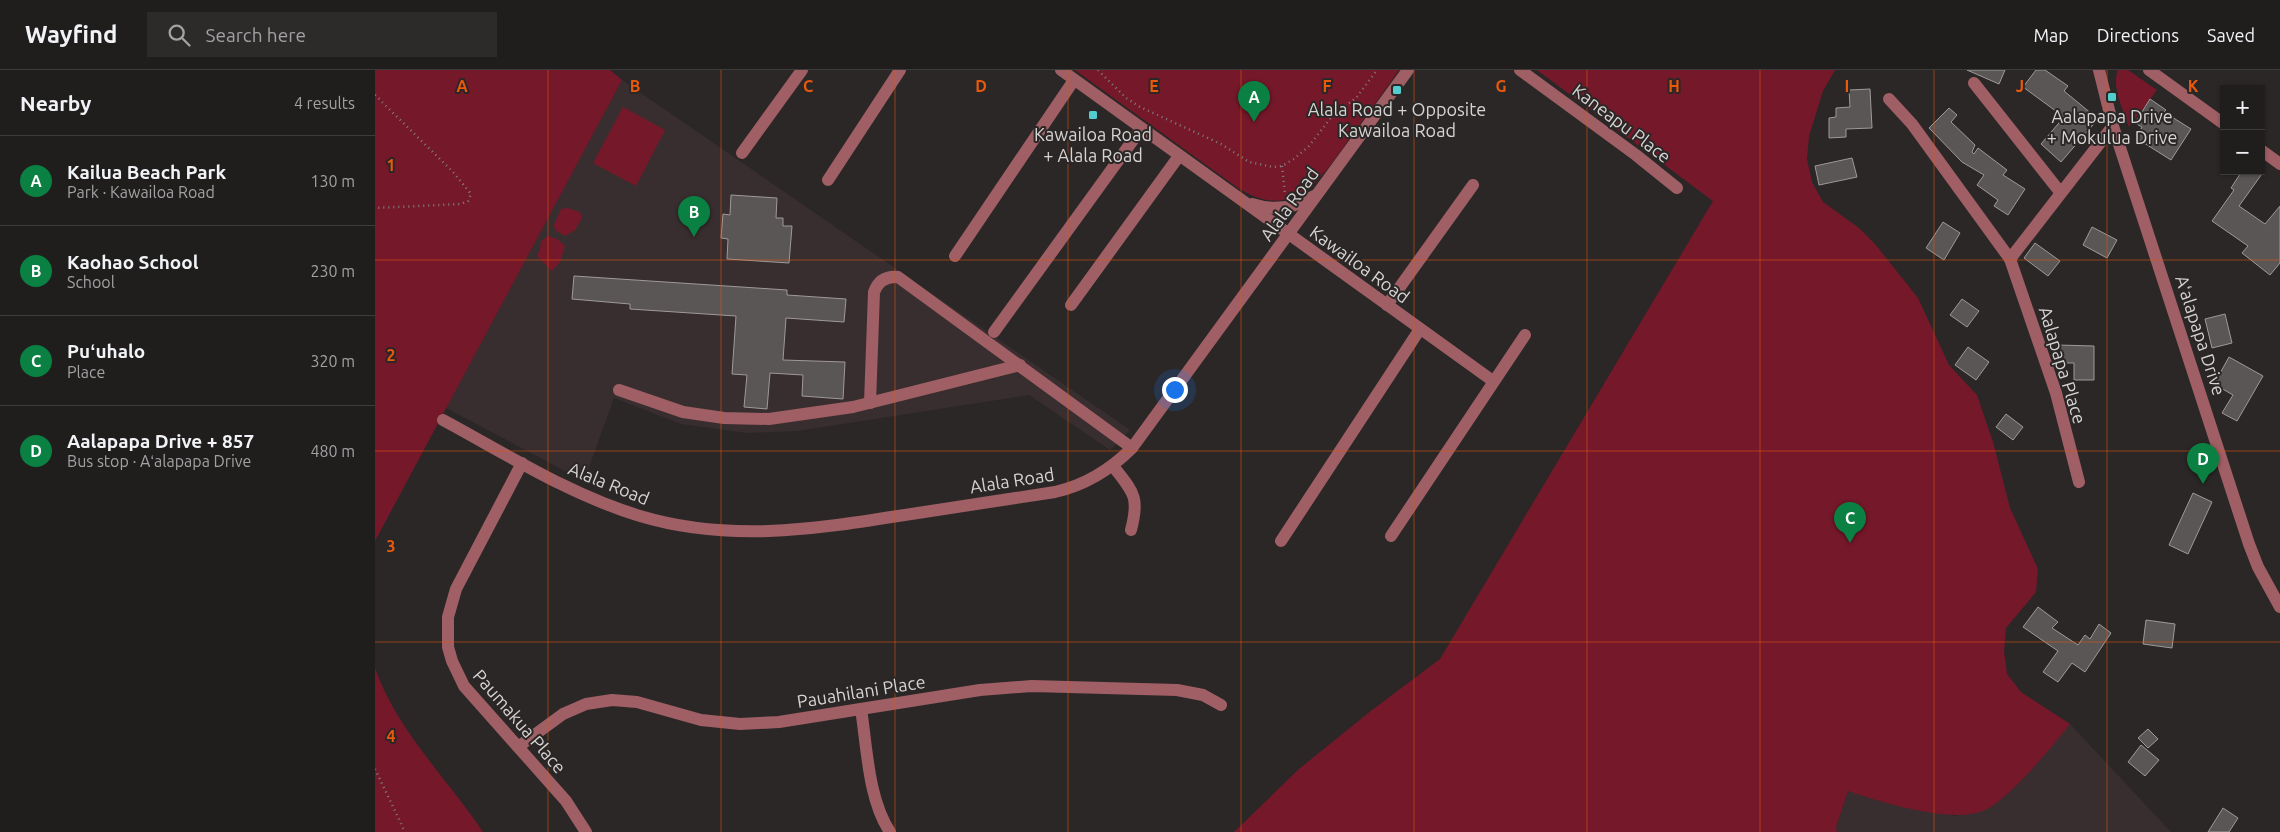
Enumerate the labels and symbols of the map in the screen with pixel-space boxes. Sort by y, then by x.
text: A [456,77,468,95]
text: B [630,77,640,95]
text: C [803,77,813,95]
text: D [975,77,987,95]
text: E [1149,77,1159,95]
text: F [1323,77,1332,95]
text: G [1495,77,1507,95]
text: H [1668,77,1680,95]
text: I [1845,77,1849,95]
text: J [2016,77,2024,95]
text: K [2188,77,2199,95]
street label: Kaneapu Place [1569,80,1675,166]
pin: A [1238,81,1270,122]
marker: Alala Road + Opposite Kawailoa Road [1391,84,1403,96]
marker: Aalapapa Drive + Mokulua Drive [2106,91,2118,103]
place label: Alala Road + Opposite Kawailoa Road [1308,99,1486,140]
place label: Aalapapa Drive + Mokulua Drive [2047,106,2177,147]
marker: Kawailoa Road + Alala Road [1087,109,1099,121]
place label: Kawailoa Road + Alala Road [1034,124,1152,165]
text: 1 [386,156,396,174]
street label: Alala Road [1256,164,1322,244]
pin: B [678,196,710,237]
street label: Kawailoa Road [1306,221,1414,307]
street label: Aʻalapapa Drive [2172,272,2230,398]
street label: Aalapapa Place [2036,304,2090,426]
text: 2 [386,346,396,364]
your location [1162,377,1188,403]
pin: D [2187,443,2219,484]
street label: Alala Road [566,458,652,508]
street label: Alala Road [968,463,1056,497]
pin: C [1834,502,1866,543]
text: 3 [386,537,396,555]
street label: Paumakua Place [470,665,570,777]
street label: Pauahilani Place [795,671,927,711]
text: 4 [386,727,396,745]

